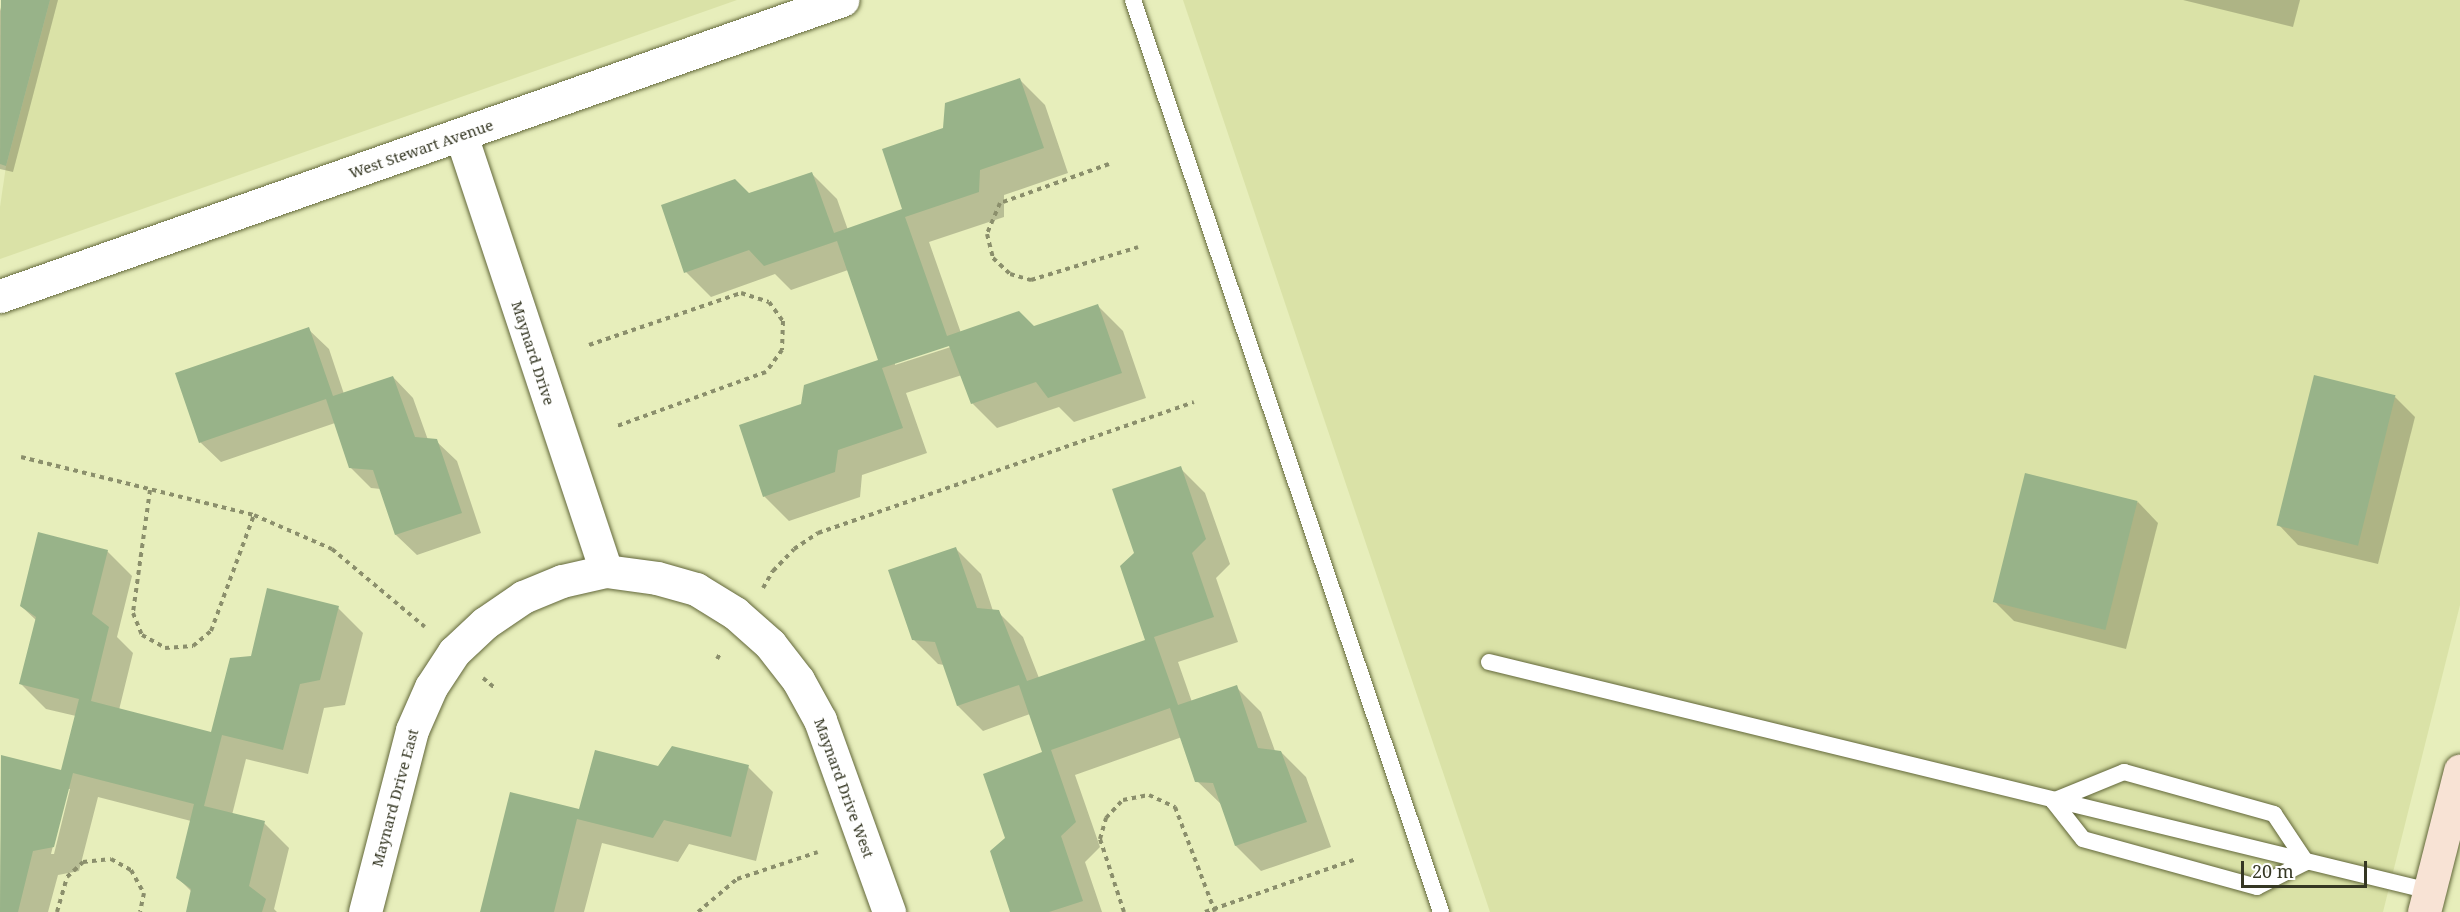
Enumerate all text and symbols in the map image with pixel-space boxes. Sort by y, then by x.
street label: West Stewart Avenue [346,116,496,182]
street label: Maynard Drive [508,299,558,407]
street label: Maynard Drive West [810,716,878,860]
street label: Maynard Drive East [368,727,422,869]
scale bar [2244,849,2370,887]
text: 20 m [2252,859,2294,883]

